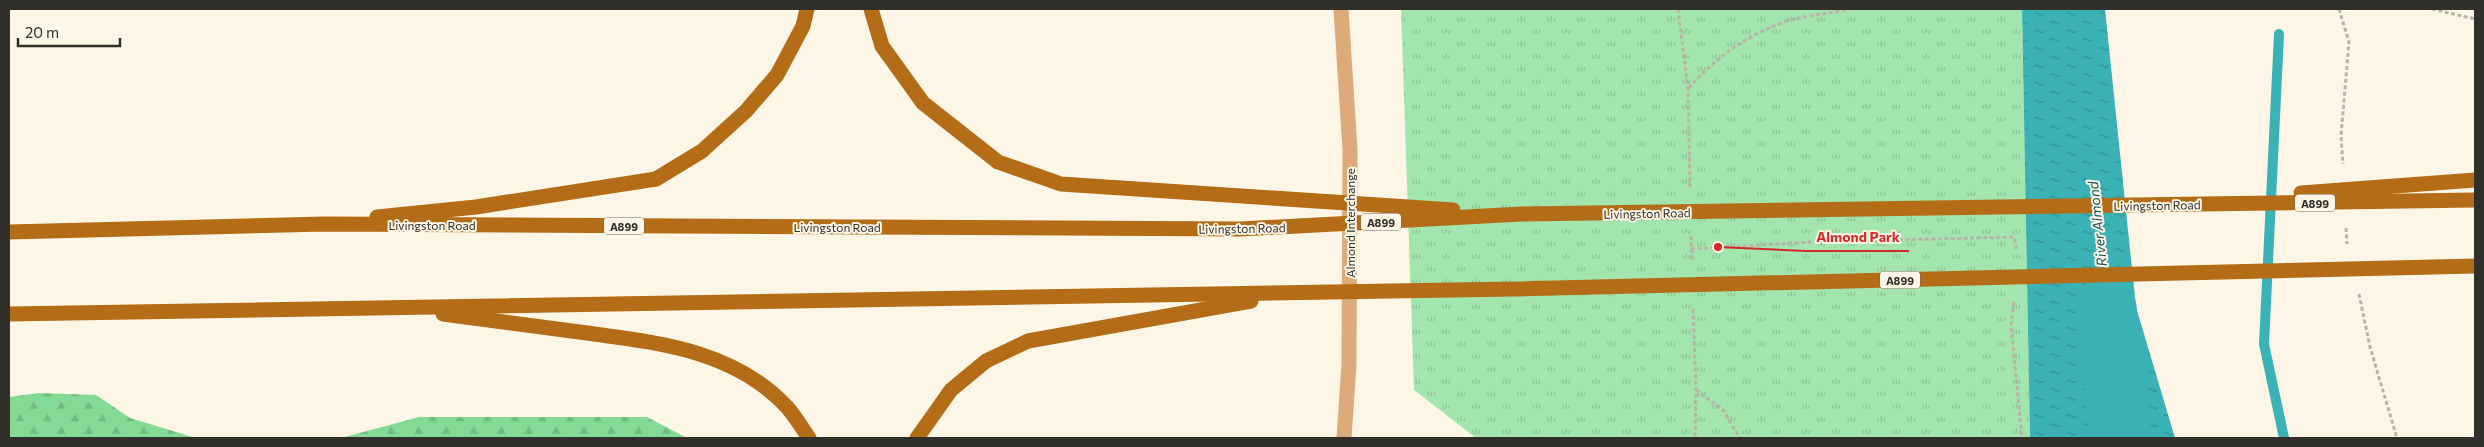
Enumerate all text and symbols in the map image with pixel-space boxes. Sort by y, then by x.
scale bar [18,15,120,47]
text: 20 m [25,23,59,41]
street label: Almond Interchange [1343,168,1357,278]
water label: River Almond [2084,180,2110,267]
road number: A899 [2295,194,2335,212]
street label: Livingston Road [2113,197,2201,213]
street label: Livingston Road [1603,205,1691,221]
road number: A899 [1361,213,1401,230]
street label: Livingston Road [388,218,476,232]
road number: A899 [604,218,644,235]
street label: Livingston Road [793,220,881,234]
street label: Livingston Road [1198,220,1286,236]
callout: Almond Park [1806,222,1909,251]
text: Almond Park [1816,228,1900,245]
road number: A899 [1880,272,1920,288]

